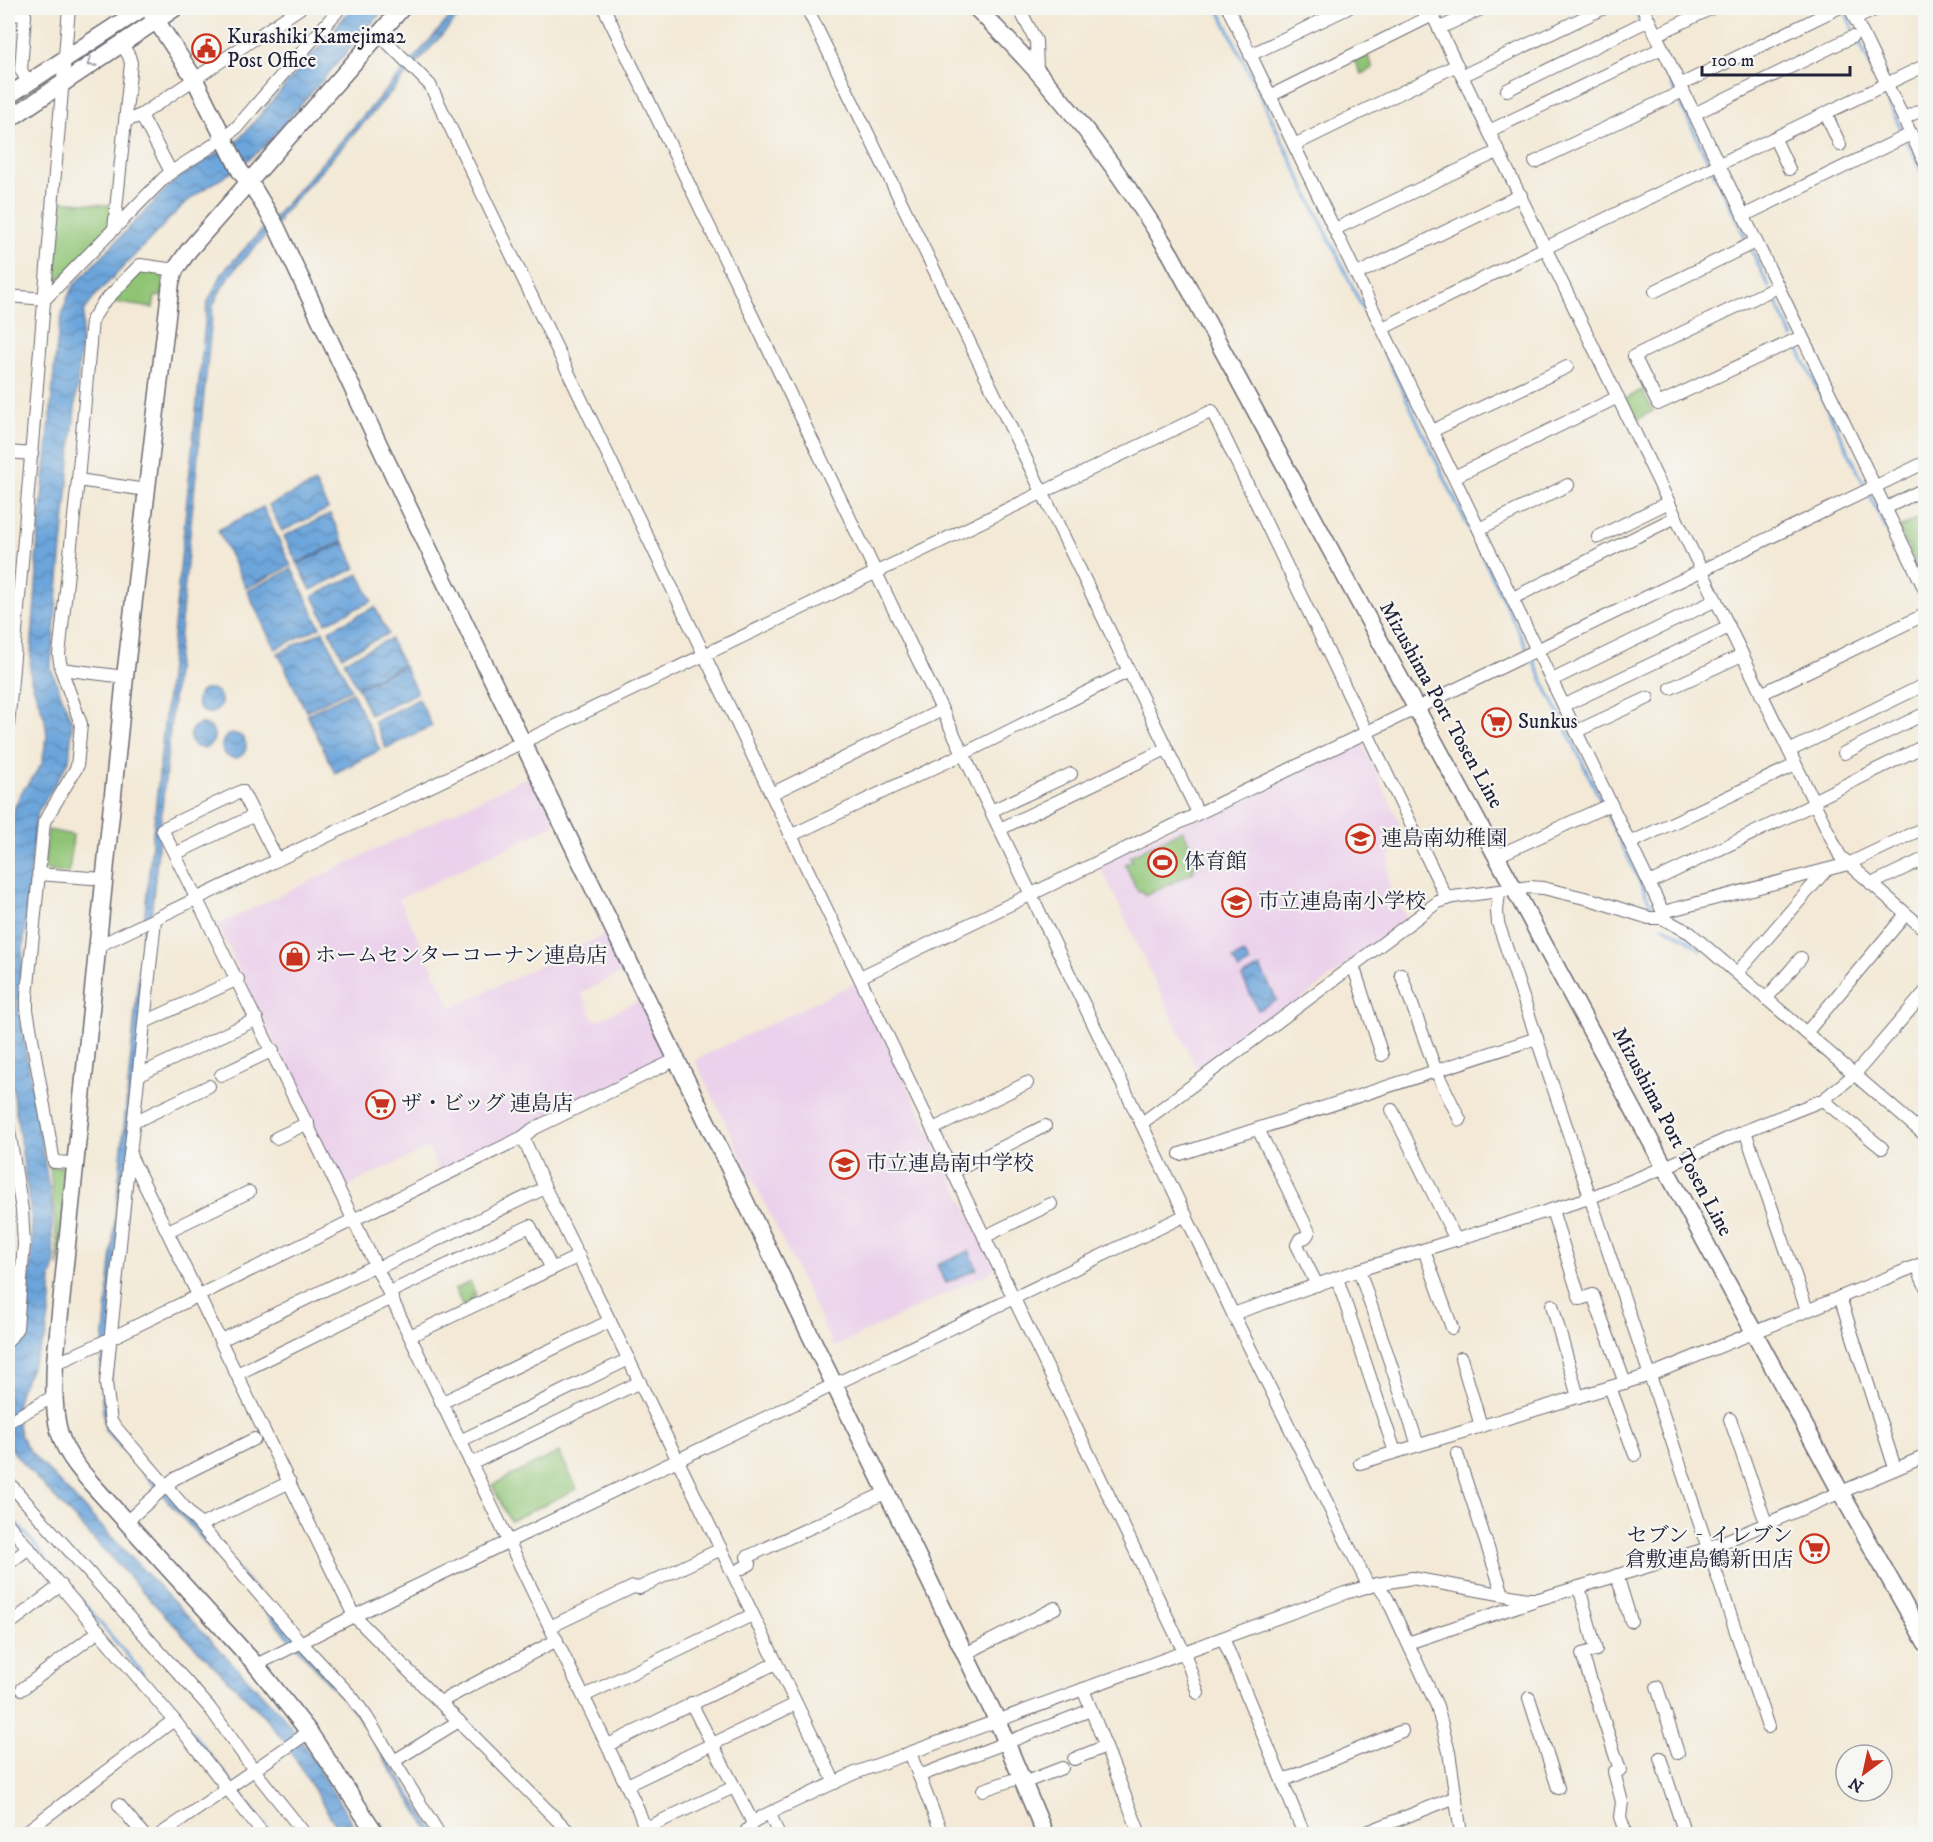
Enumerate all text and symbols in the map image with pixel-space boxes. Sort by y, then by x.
place label: Kurashiki Kamejima2 Post Office [227,24,406,74]
public building icon: Kurashiki Kamejima2 Post Office [190,33,222,65]
scale bar [1702,39,1850,77]
text: 100 m [1711,50,1754,72]
one-way arrow [87,56,98,67]
street label: Mizushima Port Tosen Line [1373,597,1509,813]
supermarket icon: Sunkus [1481,706,1513,738]
place label: Sunkus [1518,709,1578,735]
school or university icon: 連島南幼稚園 [1344,823,1376,855]
place label: 連島南幼稚園 [1381,826,1507,852]
sports icon: 体育館 [1147,846,1179,878]
place label: 体育館 [1184,849,1247,875]
school or university icon: 市立連島南小学校 [1221,886,1253,918]
place label: 市立連島南小学校 [1258,889,1426,915]
shop icon: ホームセンターコーナン連島店 [278,940,310,972]
place label: ホームセンターコーナン連島店 [315,943,607,969]
street label: Mizushima Port Tosen Line [1606,1023,1738,1241]
supermarket icon: ザ・ビッグ 連島店 [364,1088,396,1120]
place label: ザ・ビッグ 連島店 [401,1091,573,1117]
school or university icon: 市立連島南中学校 [829,1148,861,1180]
place label: 市立連島南中学校 [866,1151,1034,1177]
place label: セブン‐イレブン 倉敷連島鶴新田店 [1625,1523,1793,1573]
supermarket icon: セブン‐イレブン 倉敷連島鶴新田店 [1798,1532,1830,1564]
north arrow [1834,1743,1894,1803]
text: N [1845,1773,1867,1797]

